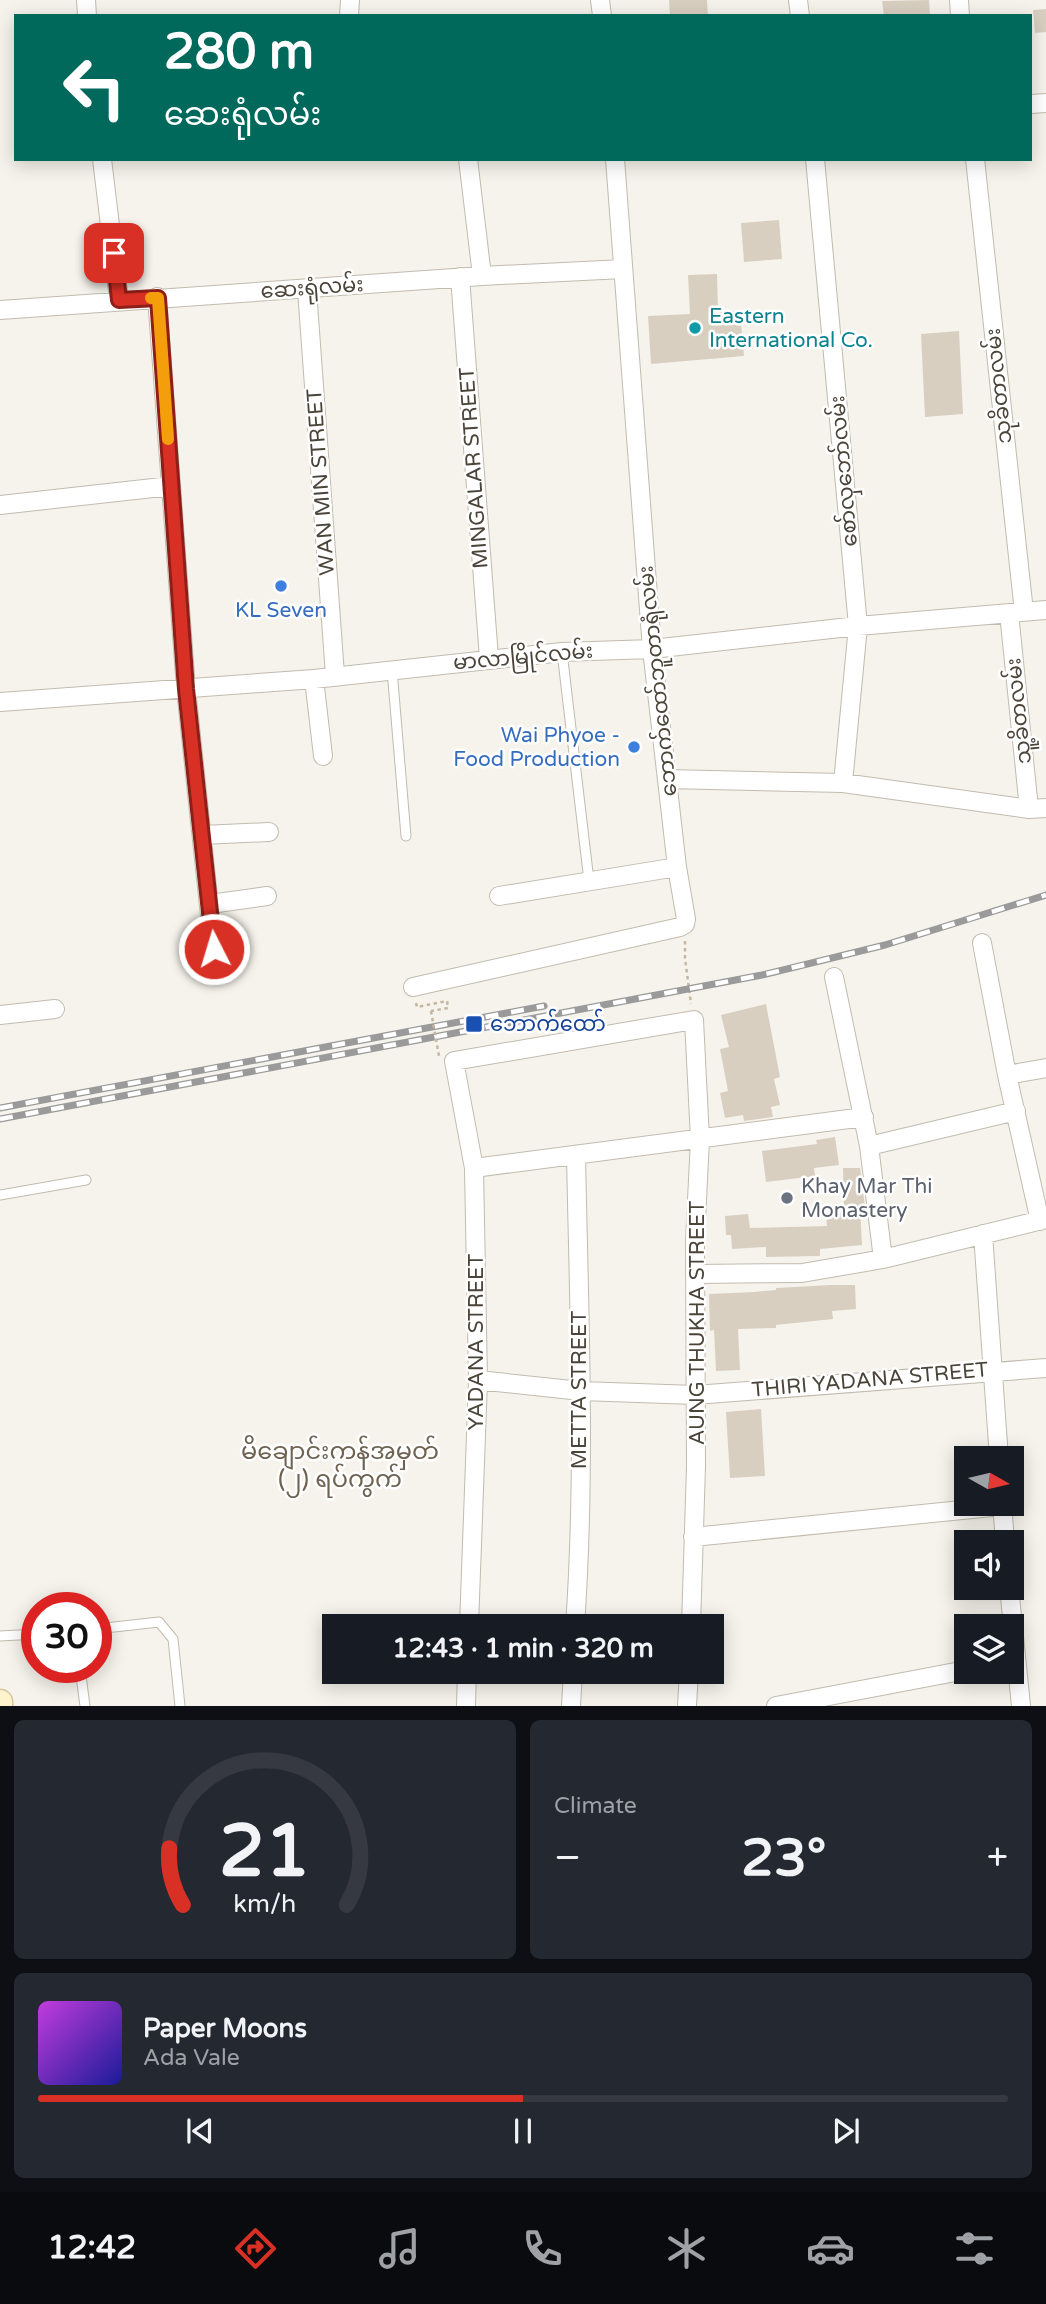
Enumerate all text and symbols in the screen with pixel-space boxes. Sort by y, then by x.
text: 280 m [164,23,314,82]
icon: left [49,42,140,133]
text: ဆေးရုံလမ်း [164,96,321,134]
pin [84,223,144,283]
icon: arrive [95,234,133,272]
street label: ဆေးရုံလမ်း [259,268,365,308]
place label: Eastern International Co. [709,304,873,353]
marker: Eastern International Co. [687,320,703,336]
street label: သုခိတာလမ်း [977,327,1021,445]
street label: MINGALAR STREET [454,366,494,570]
street label: WAN MIN STREET [302,388,340,576]
street label: စော်လှဘော်လမ်း [821,394,867,548]
street label: ဘောက်ထော်ဘူတာရုံလမ်း [629,564,687,798]
marker: KL Seven [273,578,289,594]
place label: KL Seven [235,598,327,623]
street label: မာလာမြိုင်လမ်း [452,634,594,680]
street label: သူ့ခိတလမ်း [997,656,1041,766]
place label: Wai Phyoe - Food Production [453,723,620,772]
marker: Wai Phyoe - Food Production [626,739,642,755]
position arrow [177,912,251,986]
place label: ဘောက်ထော် [490,1008,606,1037]
marker: ဘောက်ထော် [464,1014,484,1034]
place label: Khay Mar Thi Monastery [801,1174,932,1223]
marker: Khay Mar Thi Monastery [779,1190,795,1206]
street label: AUNG THUKHA STREET [685,1201,710,1445]
street label: YADANA STREET [464,1254,489,1430]
street label: METTA STREET [567,1311,592,1469]
street label: THIRI YADANA STREET [751,1357,990,1403]
district label: မိချောင်းကန်အမှတ် (၂) ရပ်ကွက် [241,1435,439,1498]
north arrow [954,1446,1024,1516]
map controls [954,1446,1024,1684]
button: sound [954,1530,1024,1600]
speed limit sign: 30 [21,1592,112,1683]
button: layers [954,1614,1024,1684]
text: 12:43 · 1 min · 320 m [392,1633,654,1664]
text: Climate [554,1792,637,1820]
text: 21 [219,1809,311,1897]
text: 23° [741,1827,826,1890]
text: − [554,1835,581,1881]
text: + [987,1835,1008,1881]
text: km/h [234,1889,296,1919]
text: Paper Moons [143,2013,307,2044]
text: Ada Vale [143,2044,240,2072]
icon: previous [181,2112,219,2150]
icon: pause [504,2112,542,2150]
icon: next [827,2112,865,2150]
icon: directions [231,2224,280,2273]
icon: music [375,2224,424,2273]
icon: phone [518,2224,567,2273]
icon: climate [662,2224,711,2273]
icon: car [806,2224,855,2273]
icon: filters [950,2224,999,2273]
text: 12:42 [47,2229,136,2267]

